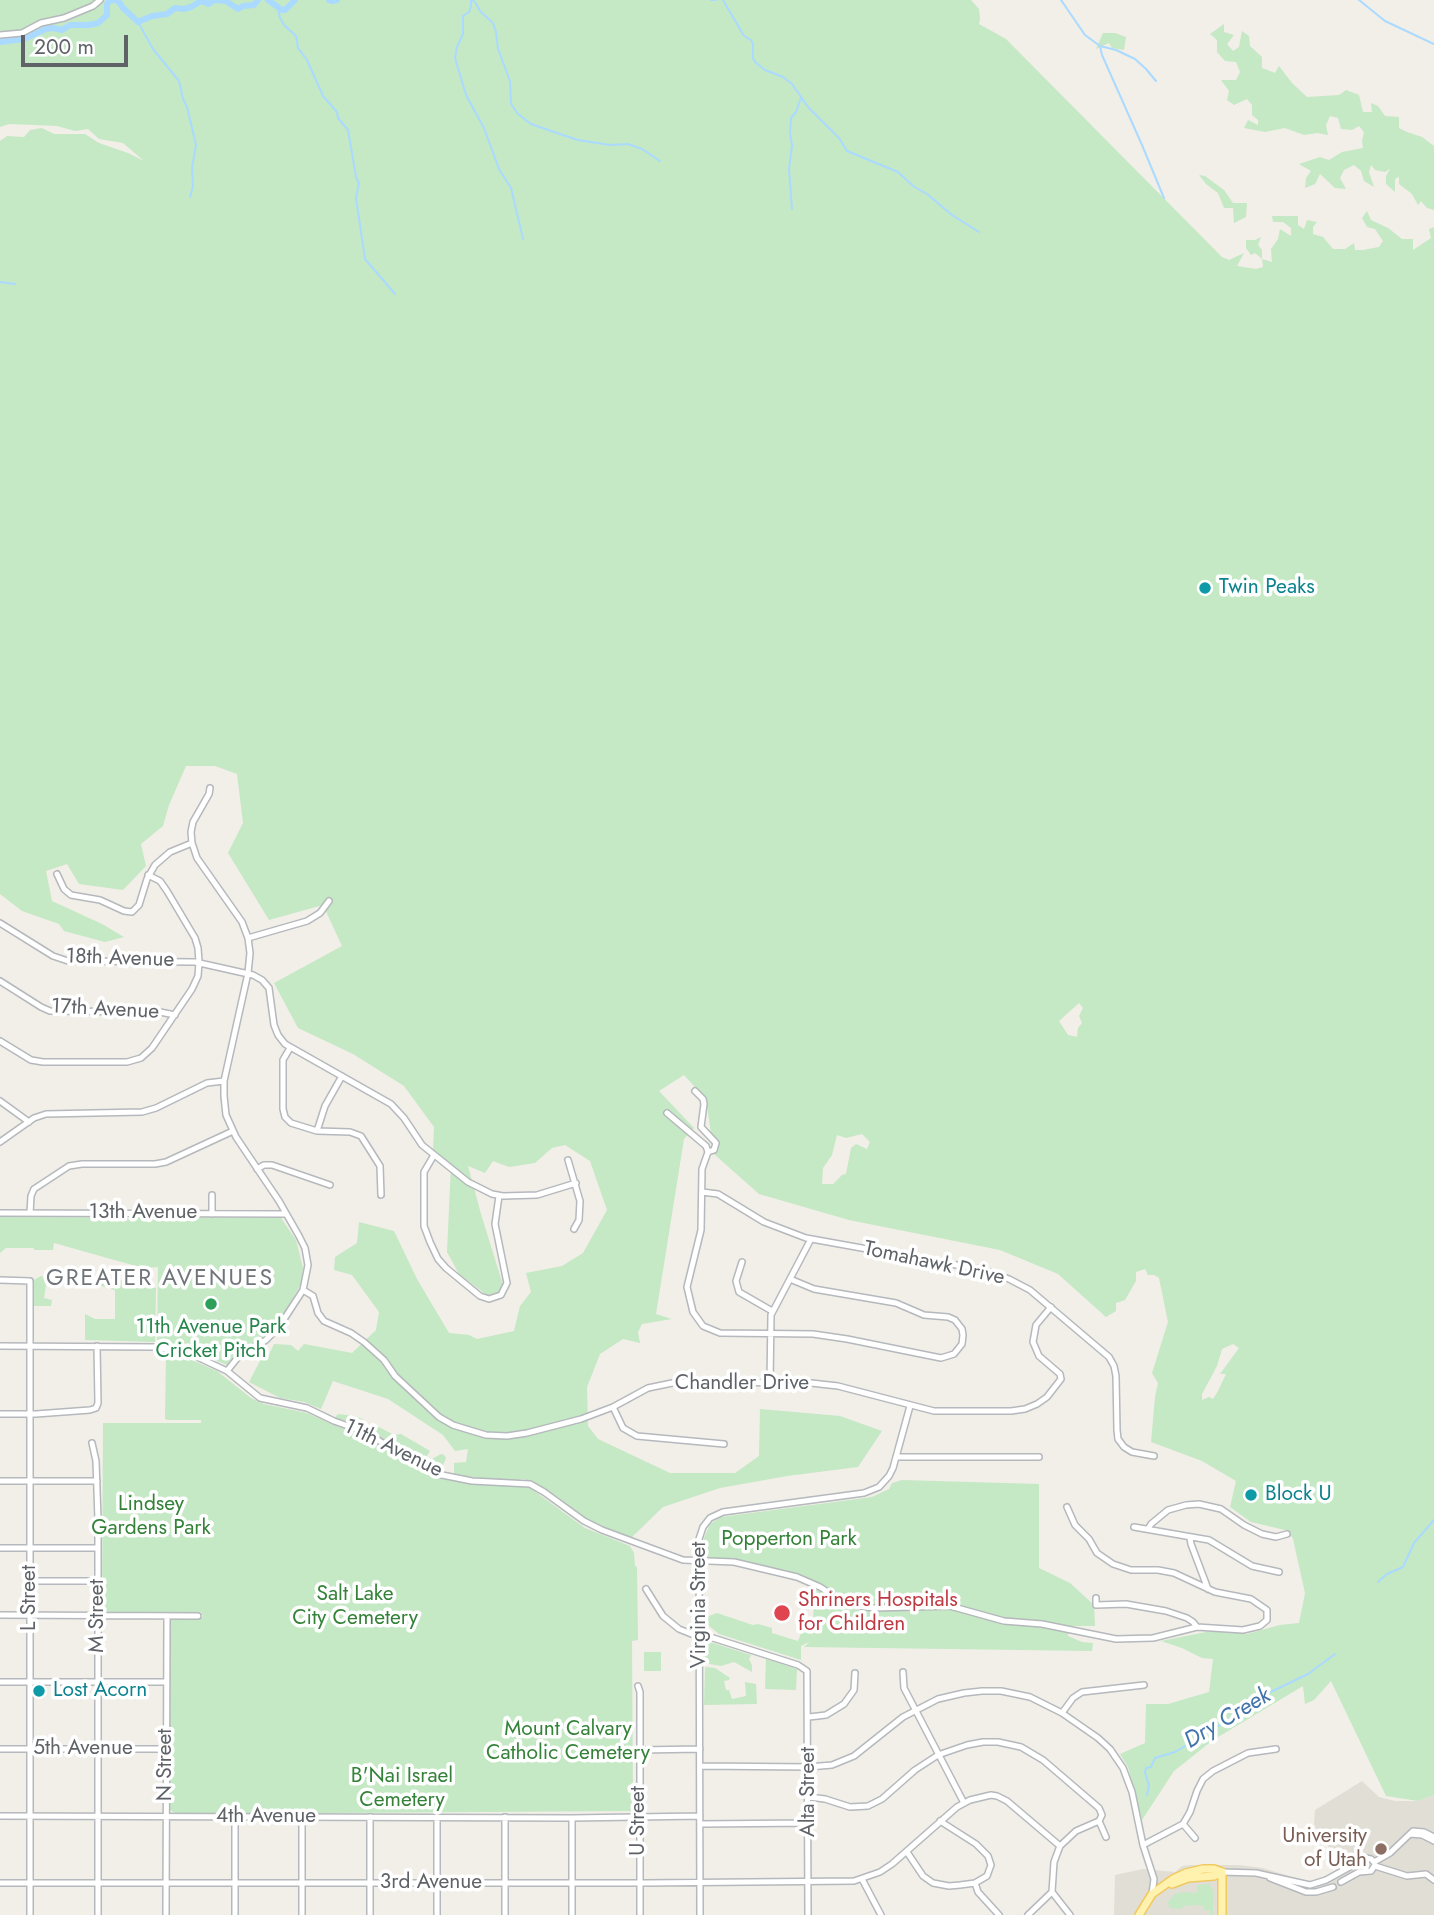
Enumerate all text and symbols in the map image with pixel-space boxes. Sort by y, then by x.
scale bar [24,21,131,65]
text: 200 m [34,32,94,62]
place label: Twin Peaks [1219,575,1315,601]
marker: Twin Peaks [1197,580,1213,596]
street label: 18th Avenue [65,945,175,973]
street label: 17th Avenue [50,995,160,1025]
street label: 13th Avenue [89,1200,197,1226]
street label: Tomahawk Drive [861,1237,1007,1291]
district label: GREATER AVENUES [48,1265,272,1293]
marker: 11th Avenue Park Cricket Pitch [203,1296,219,1312]
place label: 11th Avenue Park Cricket Pitch [136,1315,286,1365]
street label: Chandler Drive [675,1371,809,1397]
street label: 11th Avenue [340,1414,446,1484]
place label: Block U [1265,1482,1332,1508]
marker: Block U [1243,1487,1259,1503]
park label: Lindsey Gardens Park [91,1492,211,1542]
park label: Popperton Park [721,1527,857,1553]
street label: Virginia Street [687,1542,713,1668]
street label: L Street [17,1565,43,1631]
street label: M Street [85,1579,111,1653]
park label: Salt Lake City Cemetery [292,1582,418,1632]
place label: Shriners Hospitals for Children [798,1588,958,1638]
marker: Shriners Hospitals for Children [772,1603,792,1623]
place label: Lost Acorn [53,1678,147,1704]
marker: Lost Acorn [31,1683,47,1699]
water label: Dry Creek [1180,1683,1276,1755]
park label: Mount Calvary Catholic Cemetery [486,1717,650,1767]
street label: N Street [153,1729,179,1801]
street label: 5th Avenue [33,1736,133,1762]
street label: Alta Street [796,1747,822,1837]
park label: B'Nai Israel Cemetery [351,1764,453,1814]
street label: U Street [626,1786,652,1856]
street label: 4th Avenue [216,1804,316,1830]
place label: University of Utah [1282,1824,1367,1874]
marker: University of Utah [1373,1841,1389,1857]
street label: 3rd Avenue [380,1870,482,1896]

